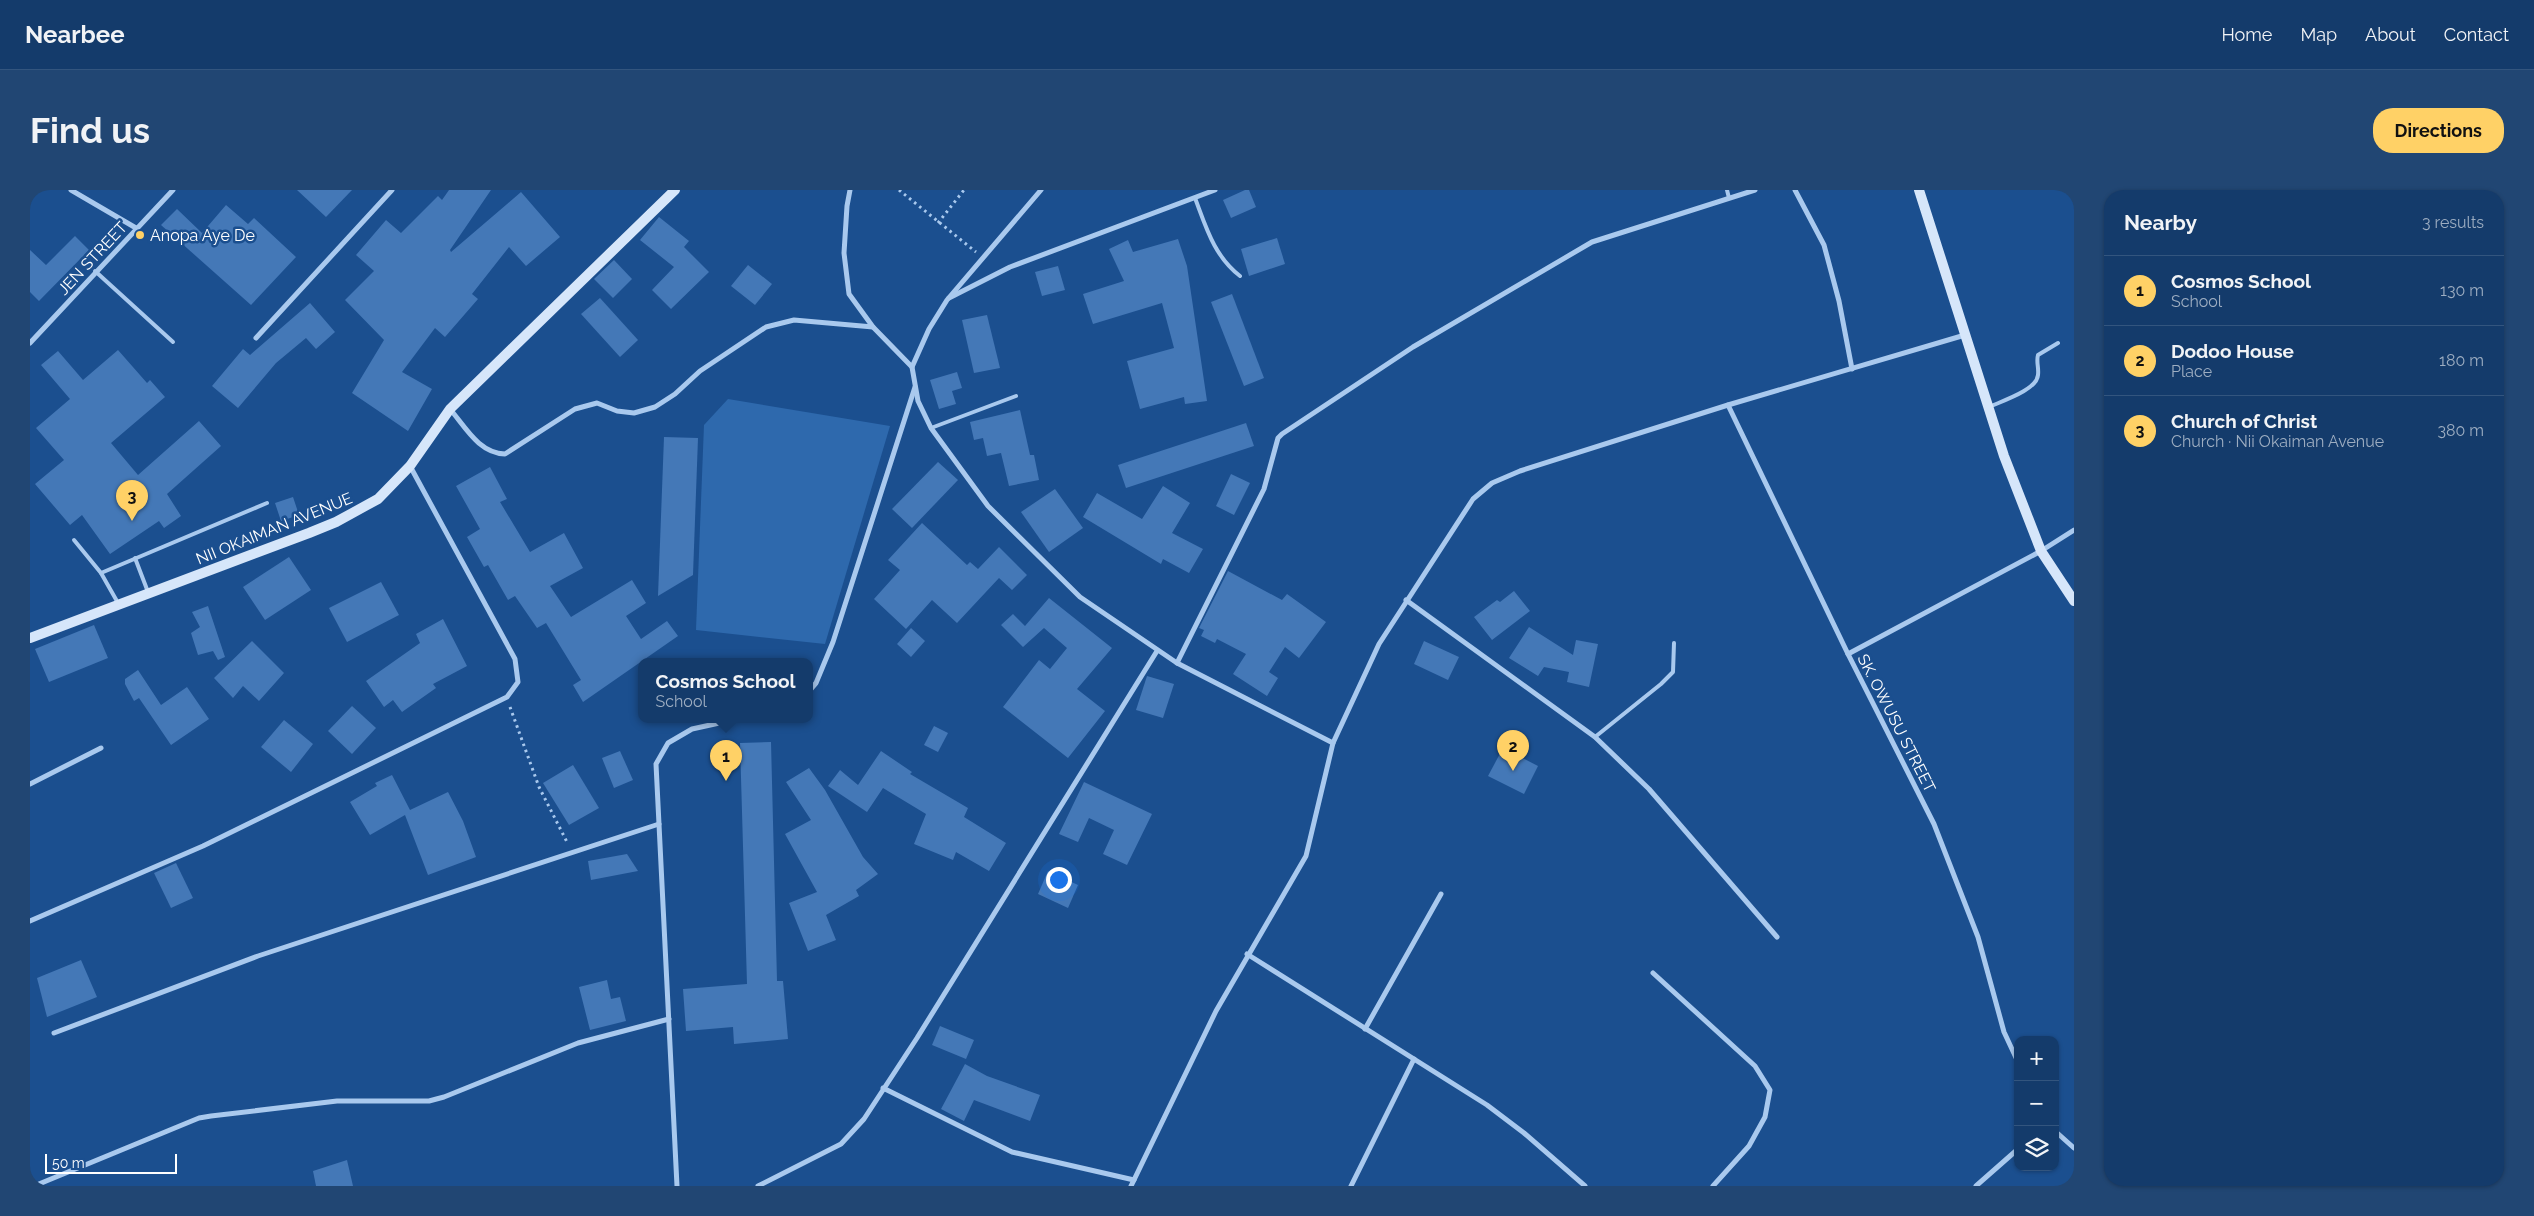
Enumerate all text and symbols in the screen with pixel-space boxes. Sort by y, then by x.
text: Nearbee [25,20,125,49]
text: Home [2221,24,2272,45]
text: Map [2300,24,2337,45]
text: About [2365,24,2416,45]
text: Contact [2444,24,2509,45]
button: Directions [2373,108,2504,153]
text: Find us [30,110,150,151]
text: Nearby [2124,210,2197,235]
text: 3 results [2422,213,2484,232]
street label: JEN STREET [54,218,131,299]
place label: Anopa Aye De [150,226,255,245]
marker: Anopa Aye De [134,229,146,241]
text: Cosmos School [2171,270,2311,292]
text: 1 [2136,281,2144,300]
text: 130 m [2440,281,2484,300]
text: School [2171,292,2222,311]
text: Dodoo House [2171,340,2294,362]
text: 2 [2135,351,2145,370]
text: 180 m [2439,351,2484,370]
text: Place [2171,362,2212,381]
text: Church of Christ [2171,410,2317,432]
text: 3 [2136,421,2144,440]
text: 380 m [2437,421,2484,440]
text: Church · Nii Okaiman Avenue [2171,432,2384,451]
pin: 3 [116,480,148,521]
street label: NII OKAIMAN AVENUE [193,488,355,569]
street label: SK. OWUSU STREET [1853,651,1940,796]
popup [638,658,813,723]
text: Cosmos School [656,670,795,692]
text: School [656,692,707,711]
pin: 2 [1497,730,1529,771]
pin: 1 [710,740,742,781]
your location [1046,867,1072,893]
map controls [2014,1036,2059,1171]
button: + [2014,1036,2059,1081]
button: − [2014,1081,2059,1126]
button: layers [2014,1126,2059,1171]
scale bar [45,1151,178,1174]
text: 50 m [52,1155,85,1171]

